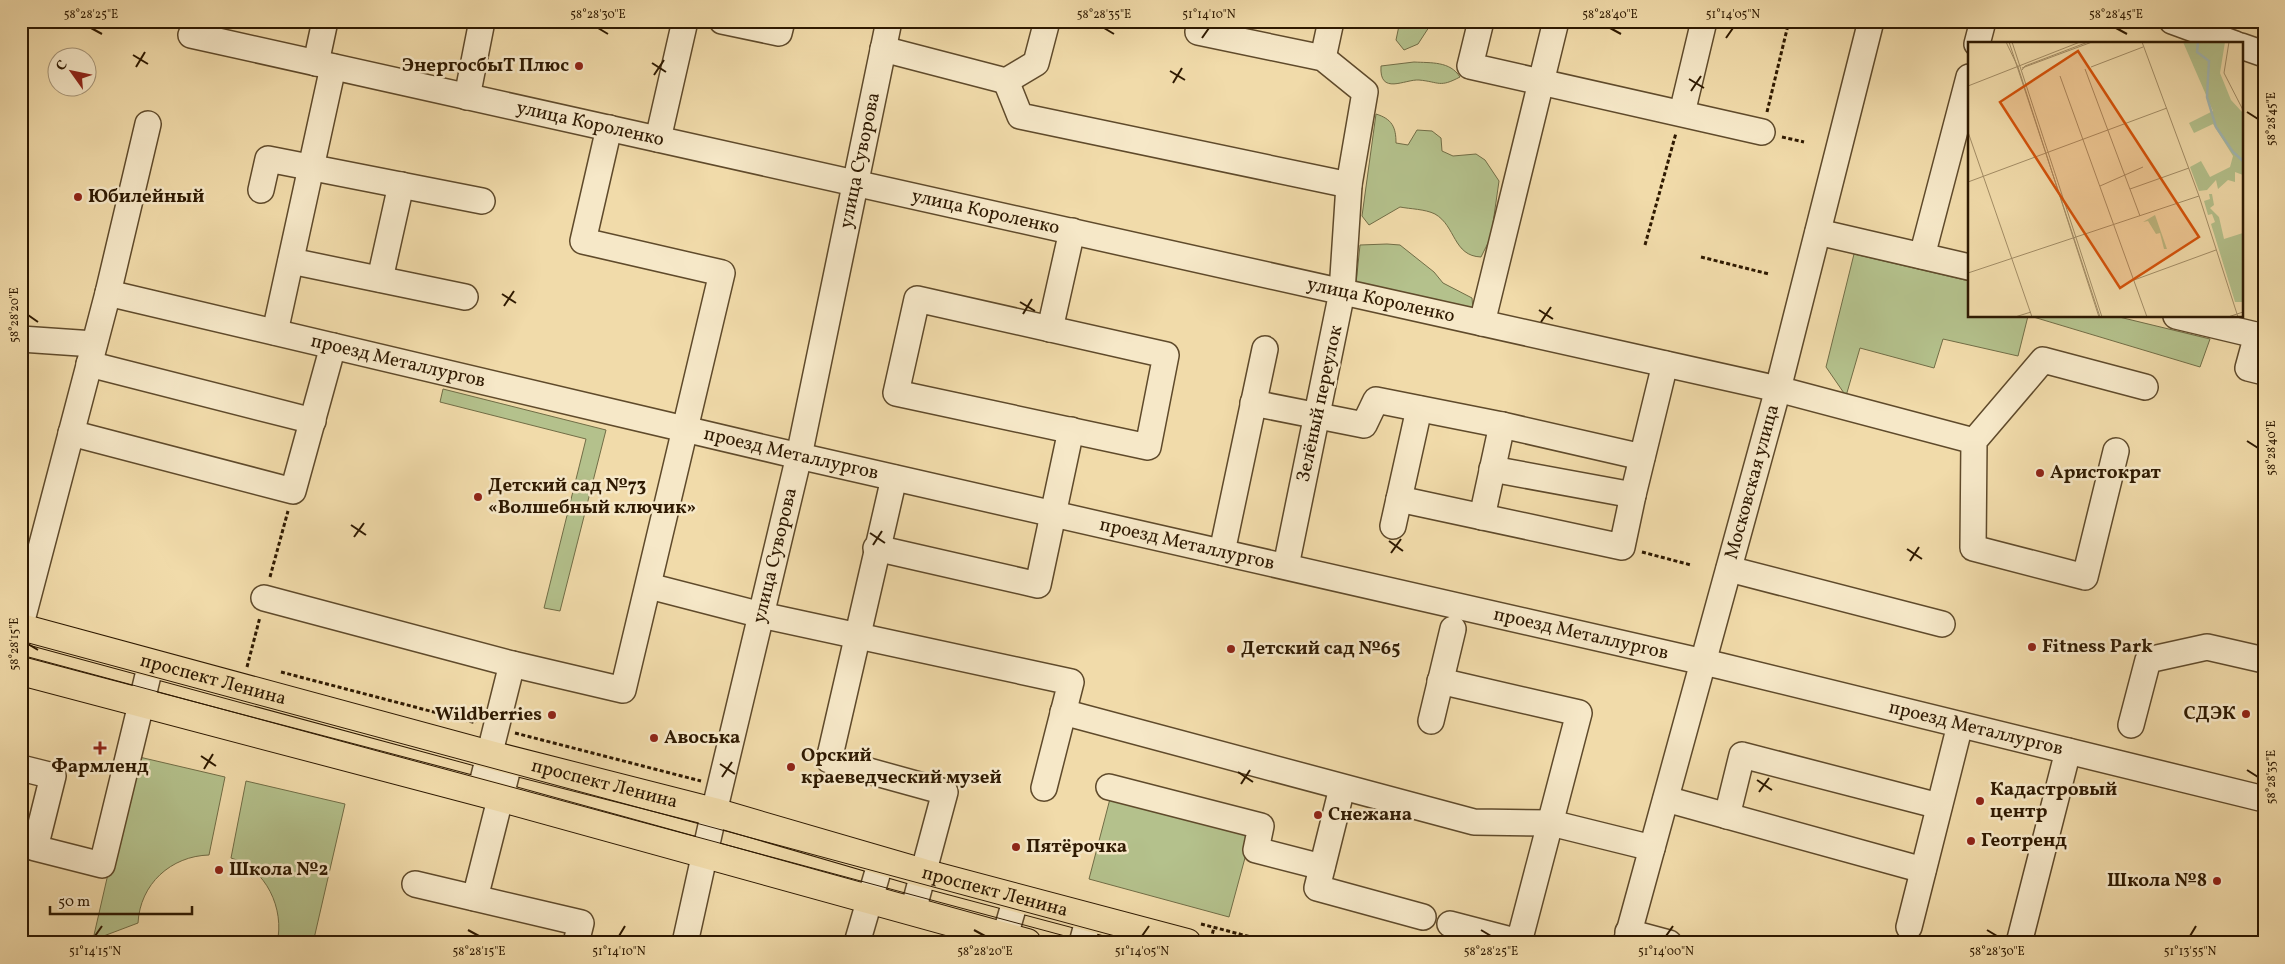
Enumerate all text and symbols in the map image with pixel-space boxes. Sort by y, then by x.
text: 58°28'25"E [64,7,118,23]
text: 58°28'30"E [570,7,626,23]
text: 58°28'35"E [1077,7,1131,23]
text: 51°14'10"N [1182,7,1236,23]
text: 58°28'40"E [1582,7,1638,23]
text: 51°14'05"N [1706,7,1760,23]
text: 58°28'45"E [2089,7,2143,23]
inset map [1968,42,2242,318]
north arrow [48,48,98,98]
place label: ЭнергосбыТ Плюс [402,53,569,79]
text: С [52,57,73,75]
marker: ЭнергосбыТ Плюс [573,60,585,72]
street label: улица Суворова [833,90,887,231]
text: 58°28'45"E [2264,92,2280,146]
street label: улица Короленко [514,95,667,153]
street label: улица Короленко [909,183,1062,241]
place label: Юбилейный [88,184,204,210]
marker: Юбилейный [72,191,84,203]
street label: улица Короленко [1304,271,1457,330]
text: 58°28'20"E [7,287,23,343]
street label: Зелёный переулок [1291,323,1349,485]
street label: проезд Металлургов [308,328,488,395]
street label: Московская улица [1719,402,1786,562]
text: 58°28'40"E [2264,420,2280,476]
street label: проезд Металлургов [701,421,881,487]
place label: Аристократ [2050,460,2162,486]
marker: Аристократ [2034,467,2046,479]
place label: Детский сад №73 «Волшебный ключик» [488,473,696,521]
street label: улица Суворова [747,485,804,626]
marker: Детский сад №73 «Волшебный ключик» [472,491,484,503]
street label: проезд Металлургов [1097,512,1277,577]
street label: проезд Металлургов [1491,602,1671,667]
text: 58°28'15"E [7,618,23,670]
place label: Fitness Park [2042,634,2153,660]
place label: Детский сад №65 [1241,636,1400,662]
marker: Fitness Park [2026,641,2038,653]
marker: Детский сад №65 [1225,643,1237,655]
street label: проспект Ленина [137,648,289,712]
street label: проезд Металлургов [1886,695,2066,762]
place label: СДЭК [2184,701,2236,727]
place label: Wildberries [435,702,542,728]
marker: СДЭК [2240,708,2252,720]
marker: Wildberries [546,709,558,721]
place label: Авоська [664,725,740,751]
marker: Авоська [648,732,660,744]
marker: Фармленд [94,742,106,754]
place label: Орский краеведческий музей [801,743,1002,791]
text: 58°28'35"E [2264,750,2280,804]
street label: проспект Ленина [528,753,680,815]
place label: Фармленд [51,754,149,780]
marker: Орский краеведческий музей [785,761,797,773]
place label: Кадастровый центр [1990,777,2117,825]
marker: Кадастровый центр [1974,795,1986,807]
place label: Снежана [1328,802,1412,828]
marker: Снежана [1312,809,1324,821]
place label: Геотренд [1981,828,2067,854]
place label: Пятёрочка [1026,834,1127,860]
marker: Геотренд [1965,835,1977,847]
marker: Пятёрочка [1010,841,1022,853]
place label: Школа №2 [229,857,329,883]
street label: проспект Ленина [919,860,1071,924]
marker: Школа №2 [213,864,225,876]
place label: Школа №8 [2107,868,2207,894]
marker: Школа №8 [2211,875,2223,887]
scale bar [50,884,192,916]
text: 50 m [58,892,90,913]
text: 51°14'15"N [69,944,121,960]
text: 58°28'15"E [453,944,505,960]
text: 51°14'10"N [592,944,646,960]
text: 58°28'20"E [957,944,1013,960]
text: 51°14'05"N [1115,944,1169,960]
text: 58°28'25"E [1464,944,1518,960]
text: 51°14'00"N [1638,944,1694,960]
text: 58°28'30"E [1969,944,2025,960]
text: 51°13'55"N [2164,944,2216,960]

